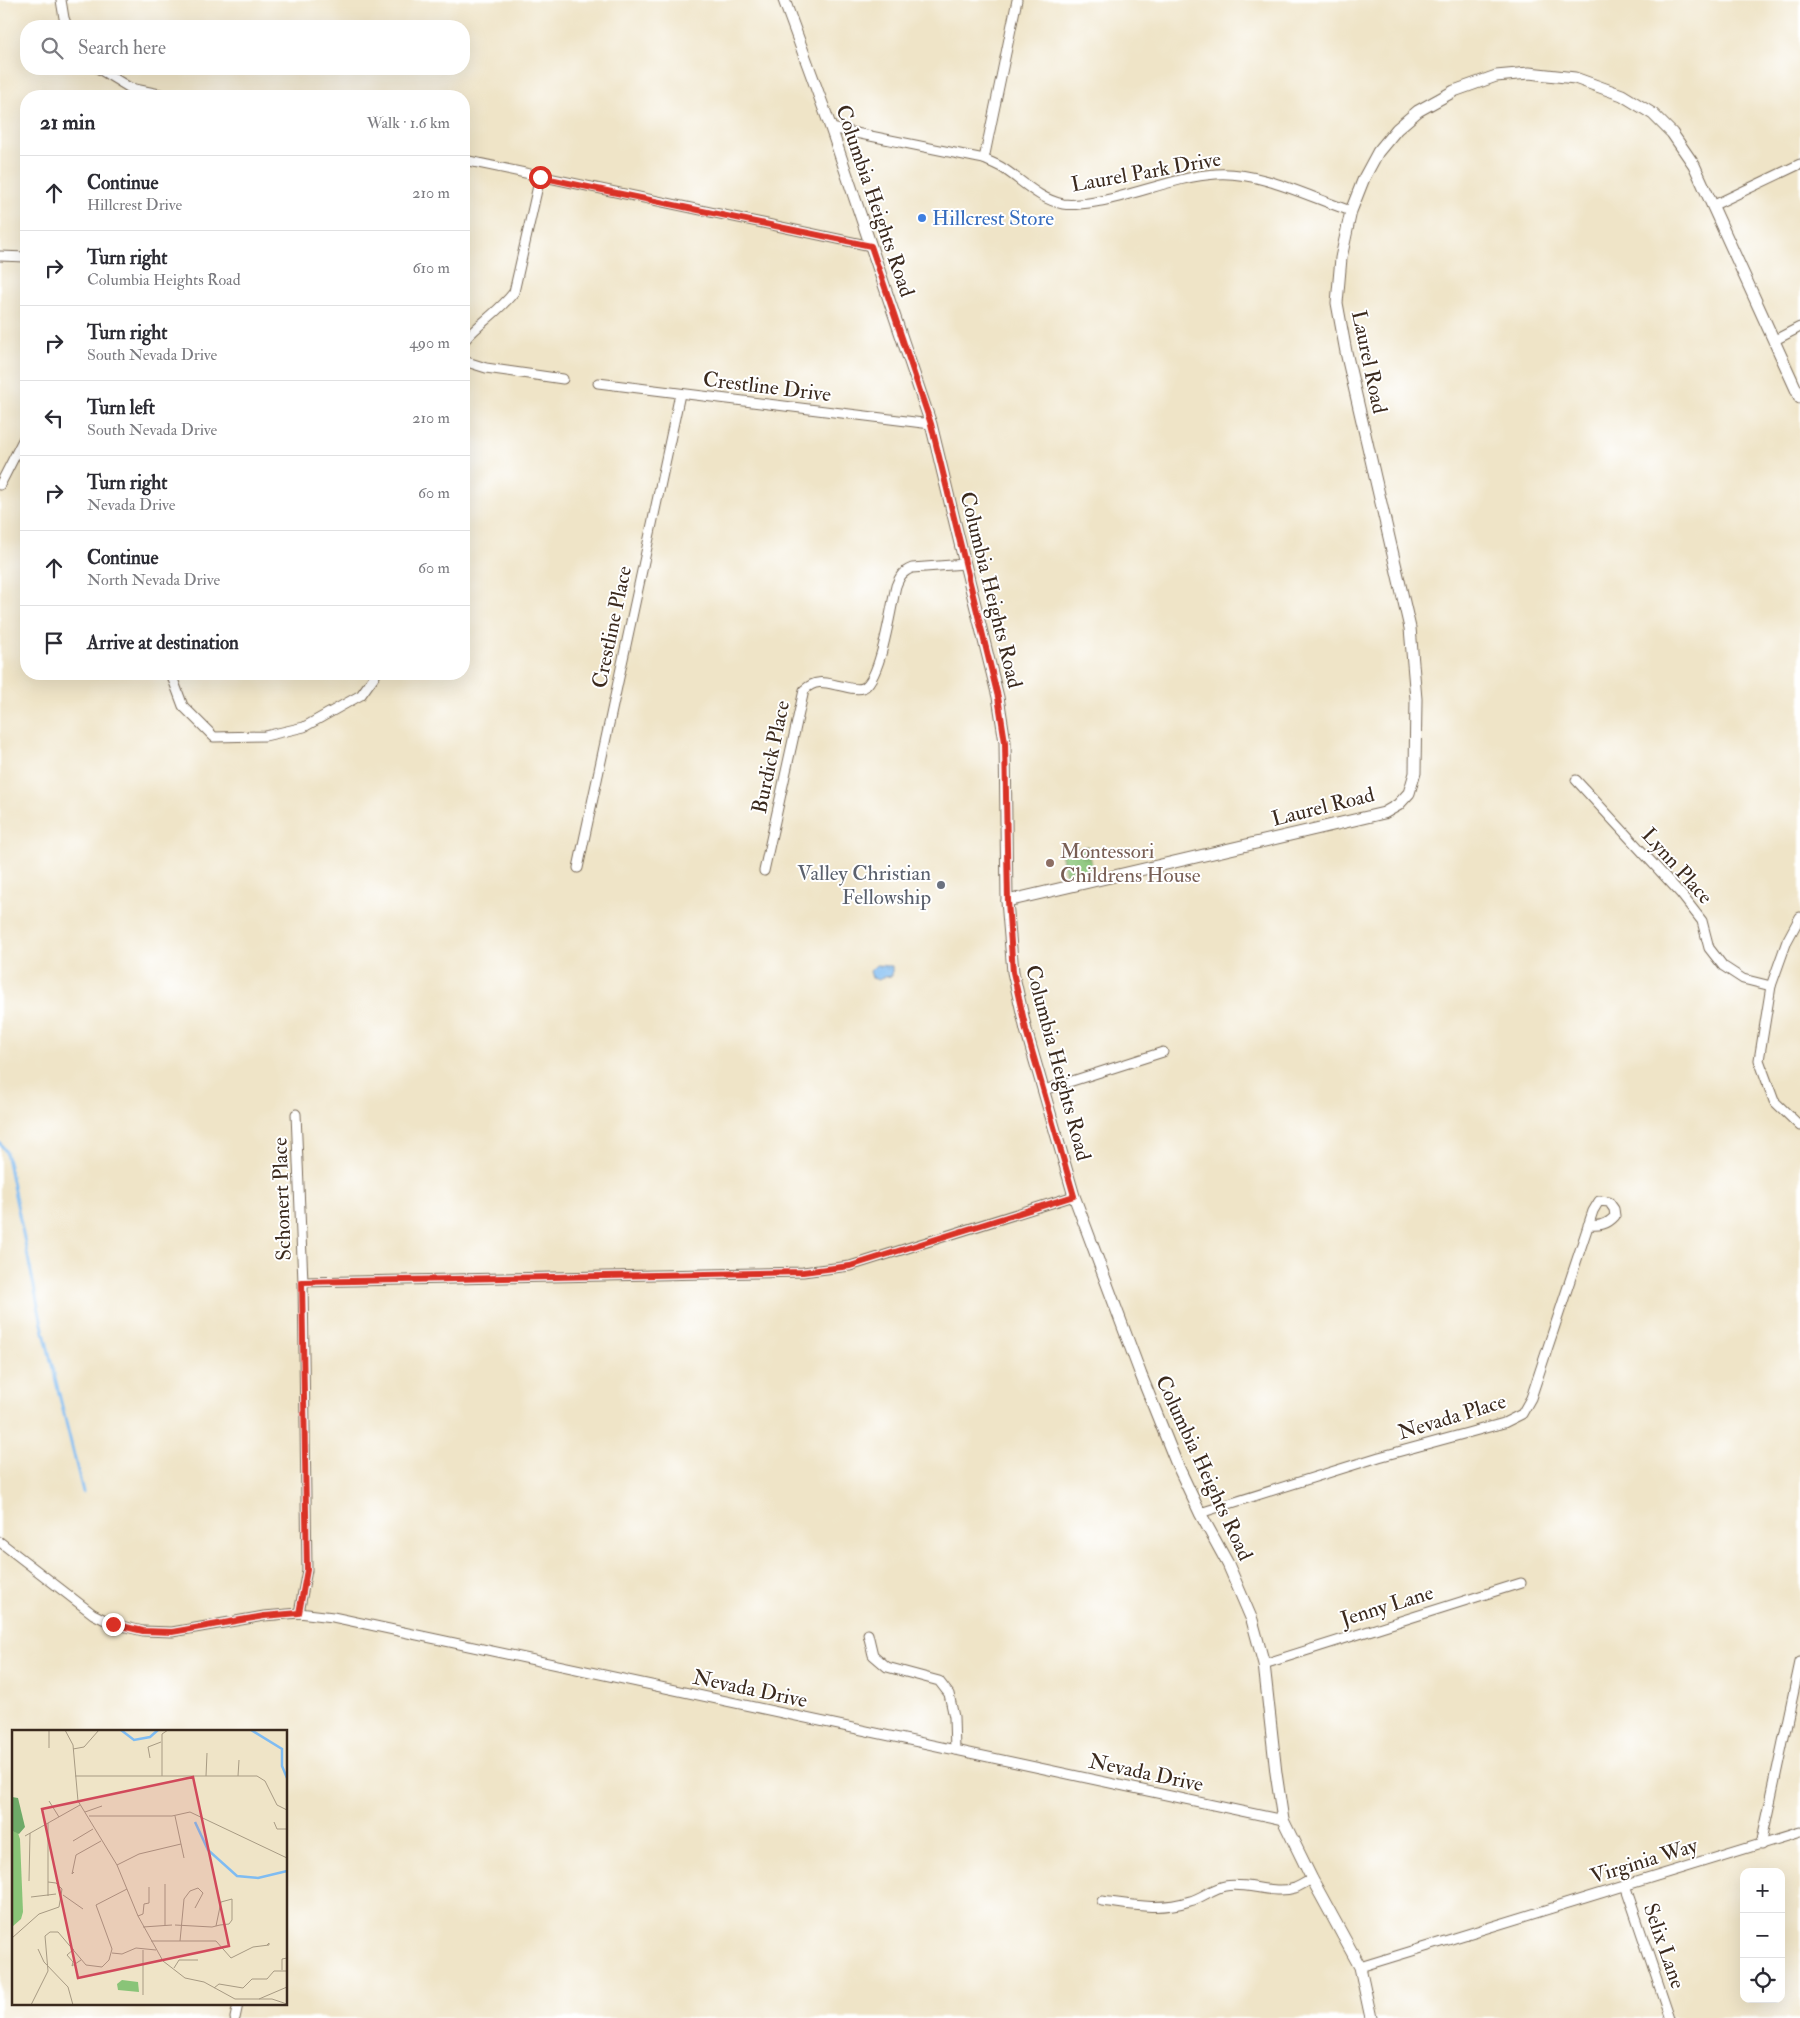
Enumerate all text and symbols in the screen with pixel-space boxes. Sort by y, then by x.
search box [20,20,470,75]
icon: search [38,34,66,62]
text: Search here [78,36,166,60]
street label: Columbia Heights Road [829,101,921,301]
text: 21 min [40,109,95,136]
text: Walk · 1.6 km [367,113,450,133]
street label: Laurel Park Drive [1069,145,1223,198]
route start [529,166,552,189]
text: Continue [87,171,158,195]
icon: ahead [40,179,68,207]
text: 210 m [412,183,450,203]
text: Hillcrest Drive [87,195,182,215]
place label: Hillcrest Store [932,205,1054,232]
marker: Hillcrest Store [916,212,928,224]
text: Turn right [87,246,167,270]
icon: right [40,254,68,282]
text: 610 m [412,258,450,278]
text: Columbia Heights Road [87,270,241,290]
street label: Laurel Road [1345,308,1393,417]
text: Turn right [87,321,167,345]
icon: right [40,329,68,357]
text: 490 m [409,333,450,353]
text: South Nevada Drive [87,345,217,365]
street label: Crestline Drive [701,366,833,408]
text: Turn left [87,396,155,420]
icon: left [40,404,68,432]
text: 210 m [412,408,450,428]
text: South Nevada Drive [87,420,217,440]
text: Turn right [87,471,167,495]
icon: right [40,479,68,507]
text: 60 m [418,483,450,503]
street label: Columbia Heights Road [954,489,1029,692]
text: Nevada Drive [87,495,176,515]
text: Continue [87,546,158,570]
icon: ahead [40,554,68,582]
text: 60 m [418,558,450,578]
street label: Crestline Place [586,563,638,691]
text: North Nevada Drive [87,570,220,590]
icon: arrive [40,629,68,657]
text: Arrive at destination [87,631,239,655]
street label: Burdick Place [746,698,796,816]
street label: Laurel Road [1269,781,1378,833]
street label: Lynn Place [1636,822,1719,910]
place label: Montessori Childrens House [1060,838,1201,889]
marker: Montessori Childrens House [1044,857,1056,869]
place label: Valley Christian Fellowship [797,860,931,911]
marker: Valley Christian Fellowship [935,879,947,891]
street label: Columbia Heights Road [1019,962,1097,1164]
street label: Schonert Place [266,1137,298,1261]
street label: Columbia Heights Road [1149,1371,1259,1566]
street label: Nevada Place [1395,1388,1510,1446]
street label: Jenny Lane [1336,1579,1437,1633]
route end [102,1613,125,1636]
street label: Nevada Drive [690,1664,810,1714]
inset map [12,1730,288,2006]
street label: Nevada Drive [1086,1748,1206,1798]
street label: Virginia Way [1587,1832,1702,1890]
map controls [1740,1868,1785,2003]
button: + [1740,1868,1785,1913]
street label: Selix Lane [1637,1900,1691,1993]
button: − [1740,1913,1785,1958]
button: locate [1740,1958,1785,2003]

